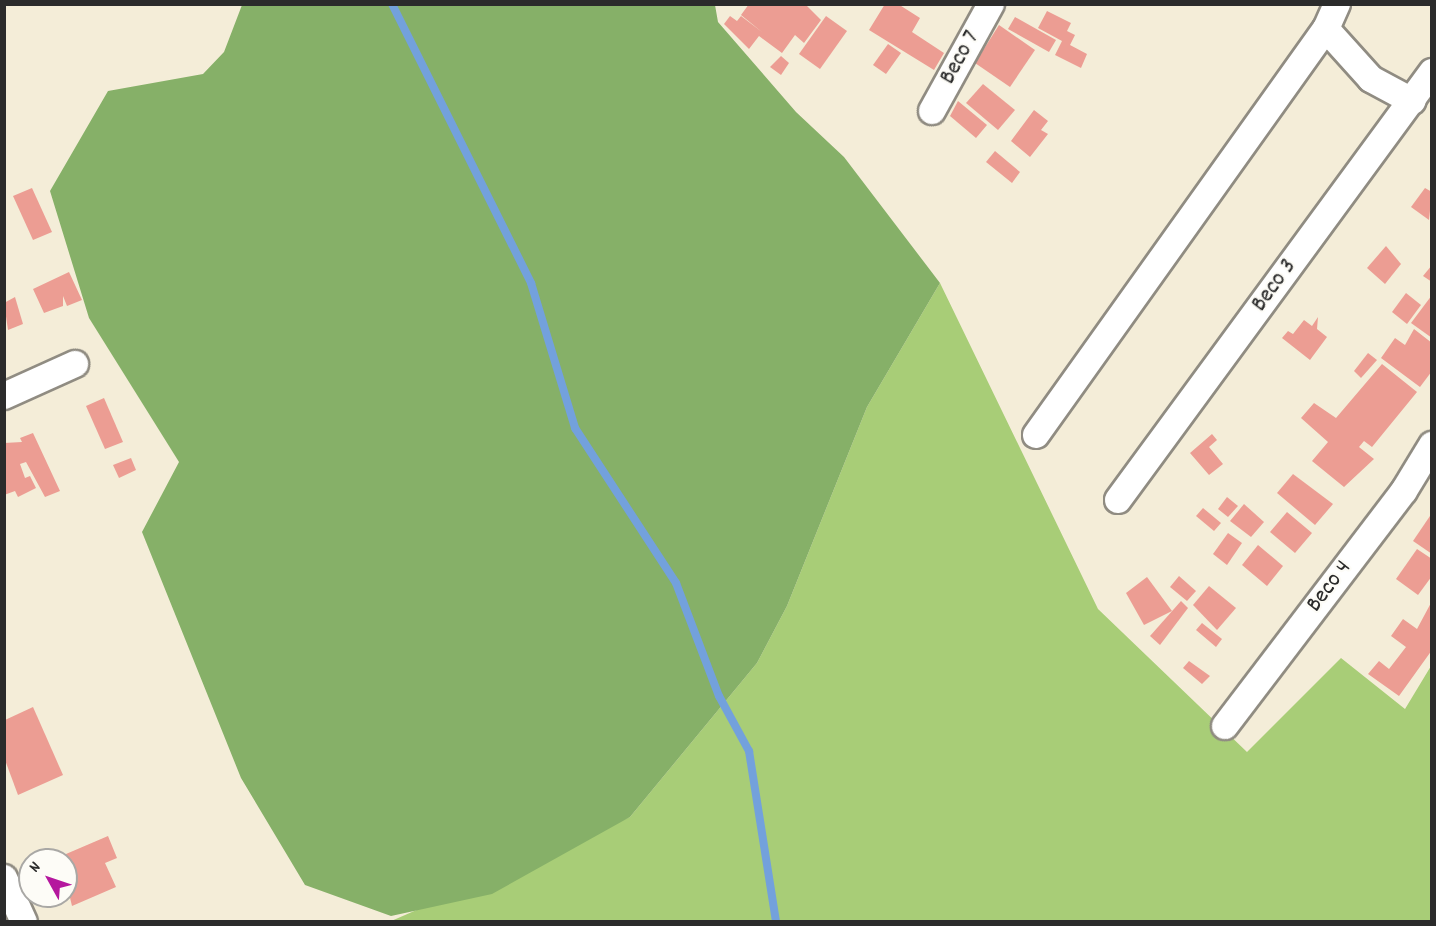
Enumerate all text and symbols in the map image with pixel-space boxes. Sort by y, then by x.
street label: Beco 7 [935,26,987,90]
street label: Beco 3 [1246,254,1304,318]
street label: Beco 4 [1301,555,1359,619]
north arrow [18,848,78,908]
text: N [24,857,47,878]

